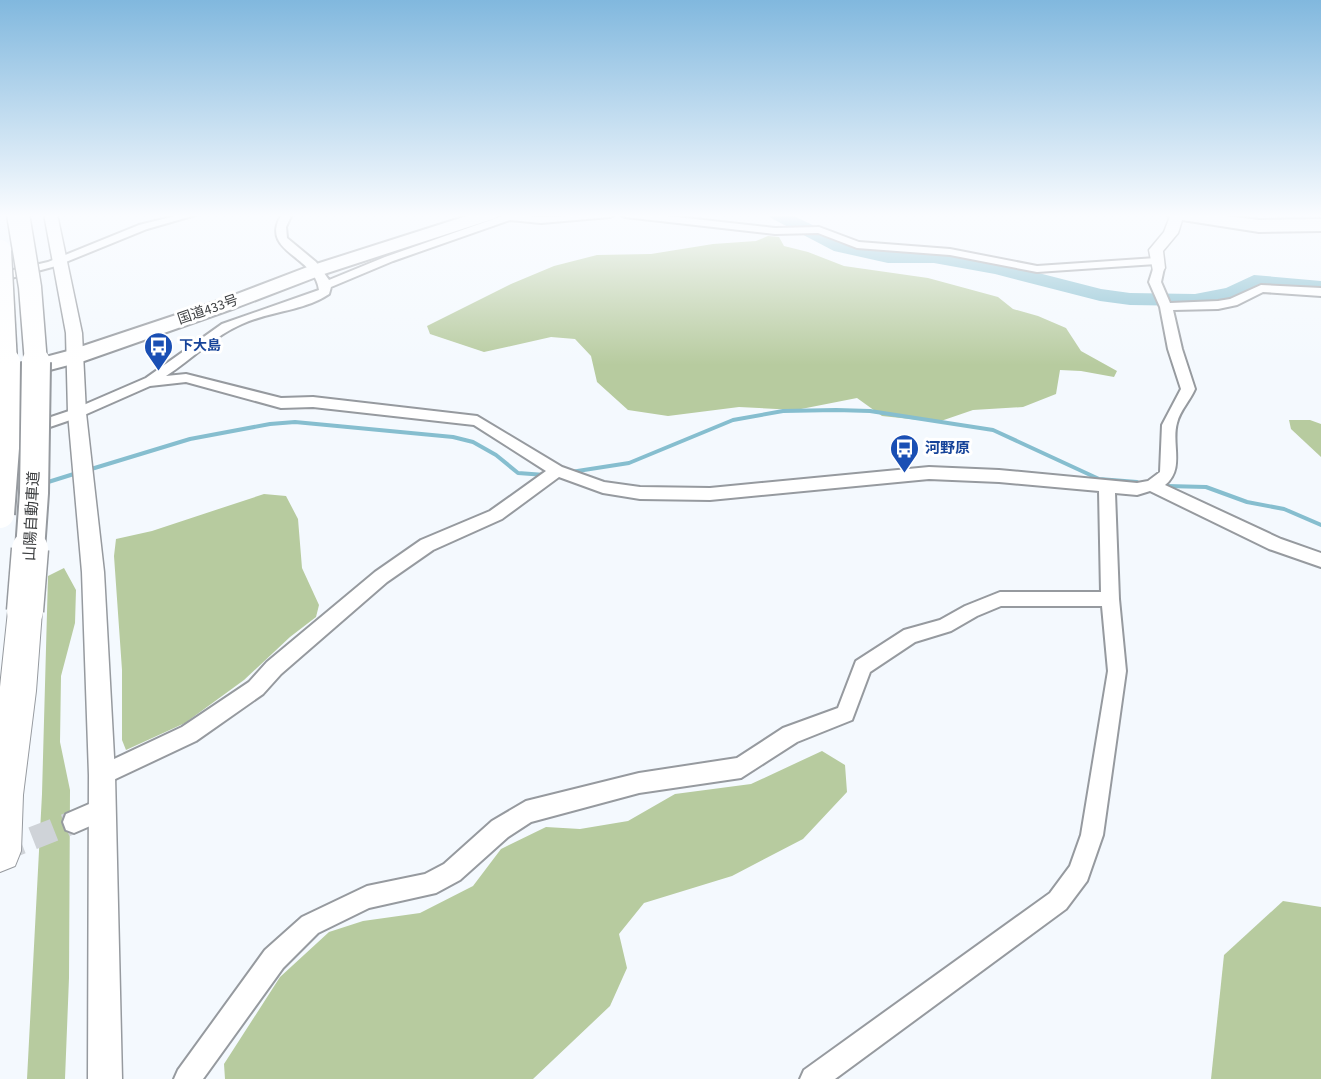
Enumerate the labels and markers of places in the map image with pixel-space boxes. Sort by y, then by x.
bus stop icon: 下大島 [142,330,174,372]
place label: 下大島 [179,336,221,356]
bus stop icon: 河野原 [888,432,920,474]
place label: 河野原 [925,438,970,459]

